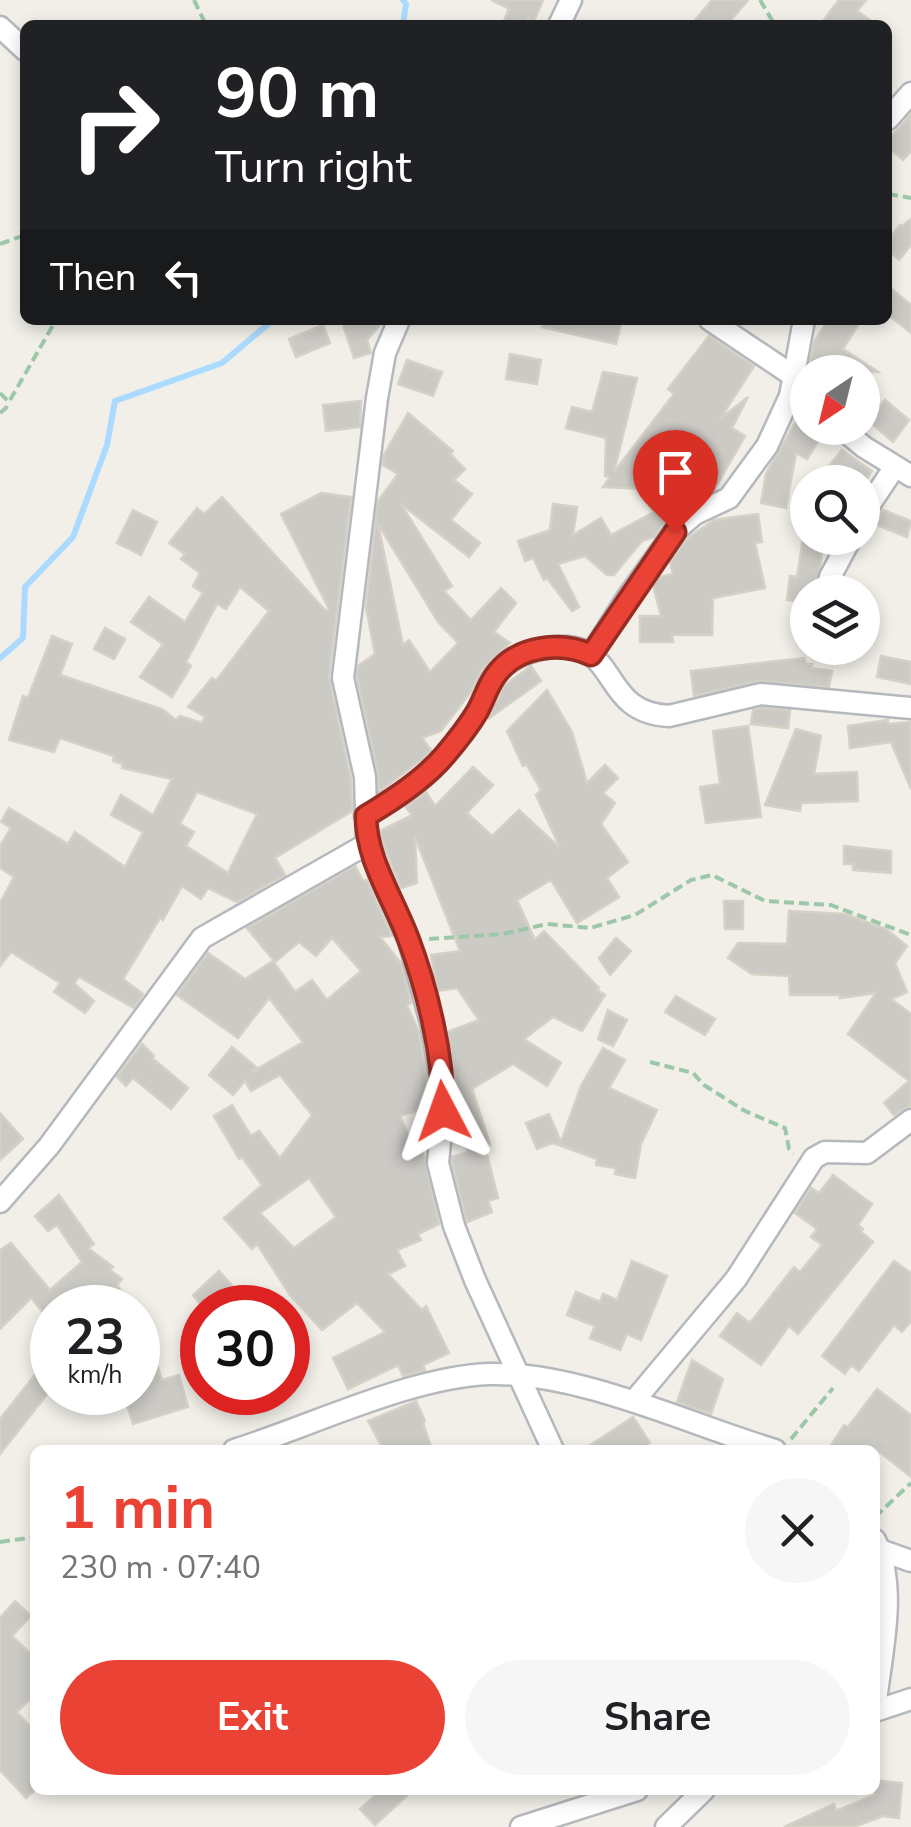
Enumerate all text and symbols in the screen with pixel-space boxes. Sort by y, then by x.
text: 90 m [215,46,379,142]
icon: right [50,60,180,190]
text: Turn right [215,137,412,198]
icon: left [156,250,211,305]
text: Then [50,252,136,303]
north arrow [790,355,880,445]
map controls [790,355,880,665]
pin [633,430,718,533]
icon: arrive [648,445,703,500]
button: search [790,465,880,555]
button: layers [790,575,880,665]
position arrow [391,1059,495,1163]
speed limit sign: 30 [180,1285,310,1415]
text: 23 [65,1303,125,1372]
text: km/h [67,1358,123,1392]
text: 1 min [60,1467,215,1549]
button: close [745,1478,850,1583]
text: 230 m · 07:40 [60,1546,261,1589]
button: Exit [60,1660,445,1775]
button: Share [465,1660,850,1775]

